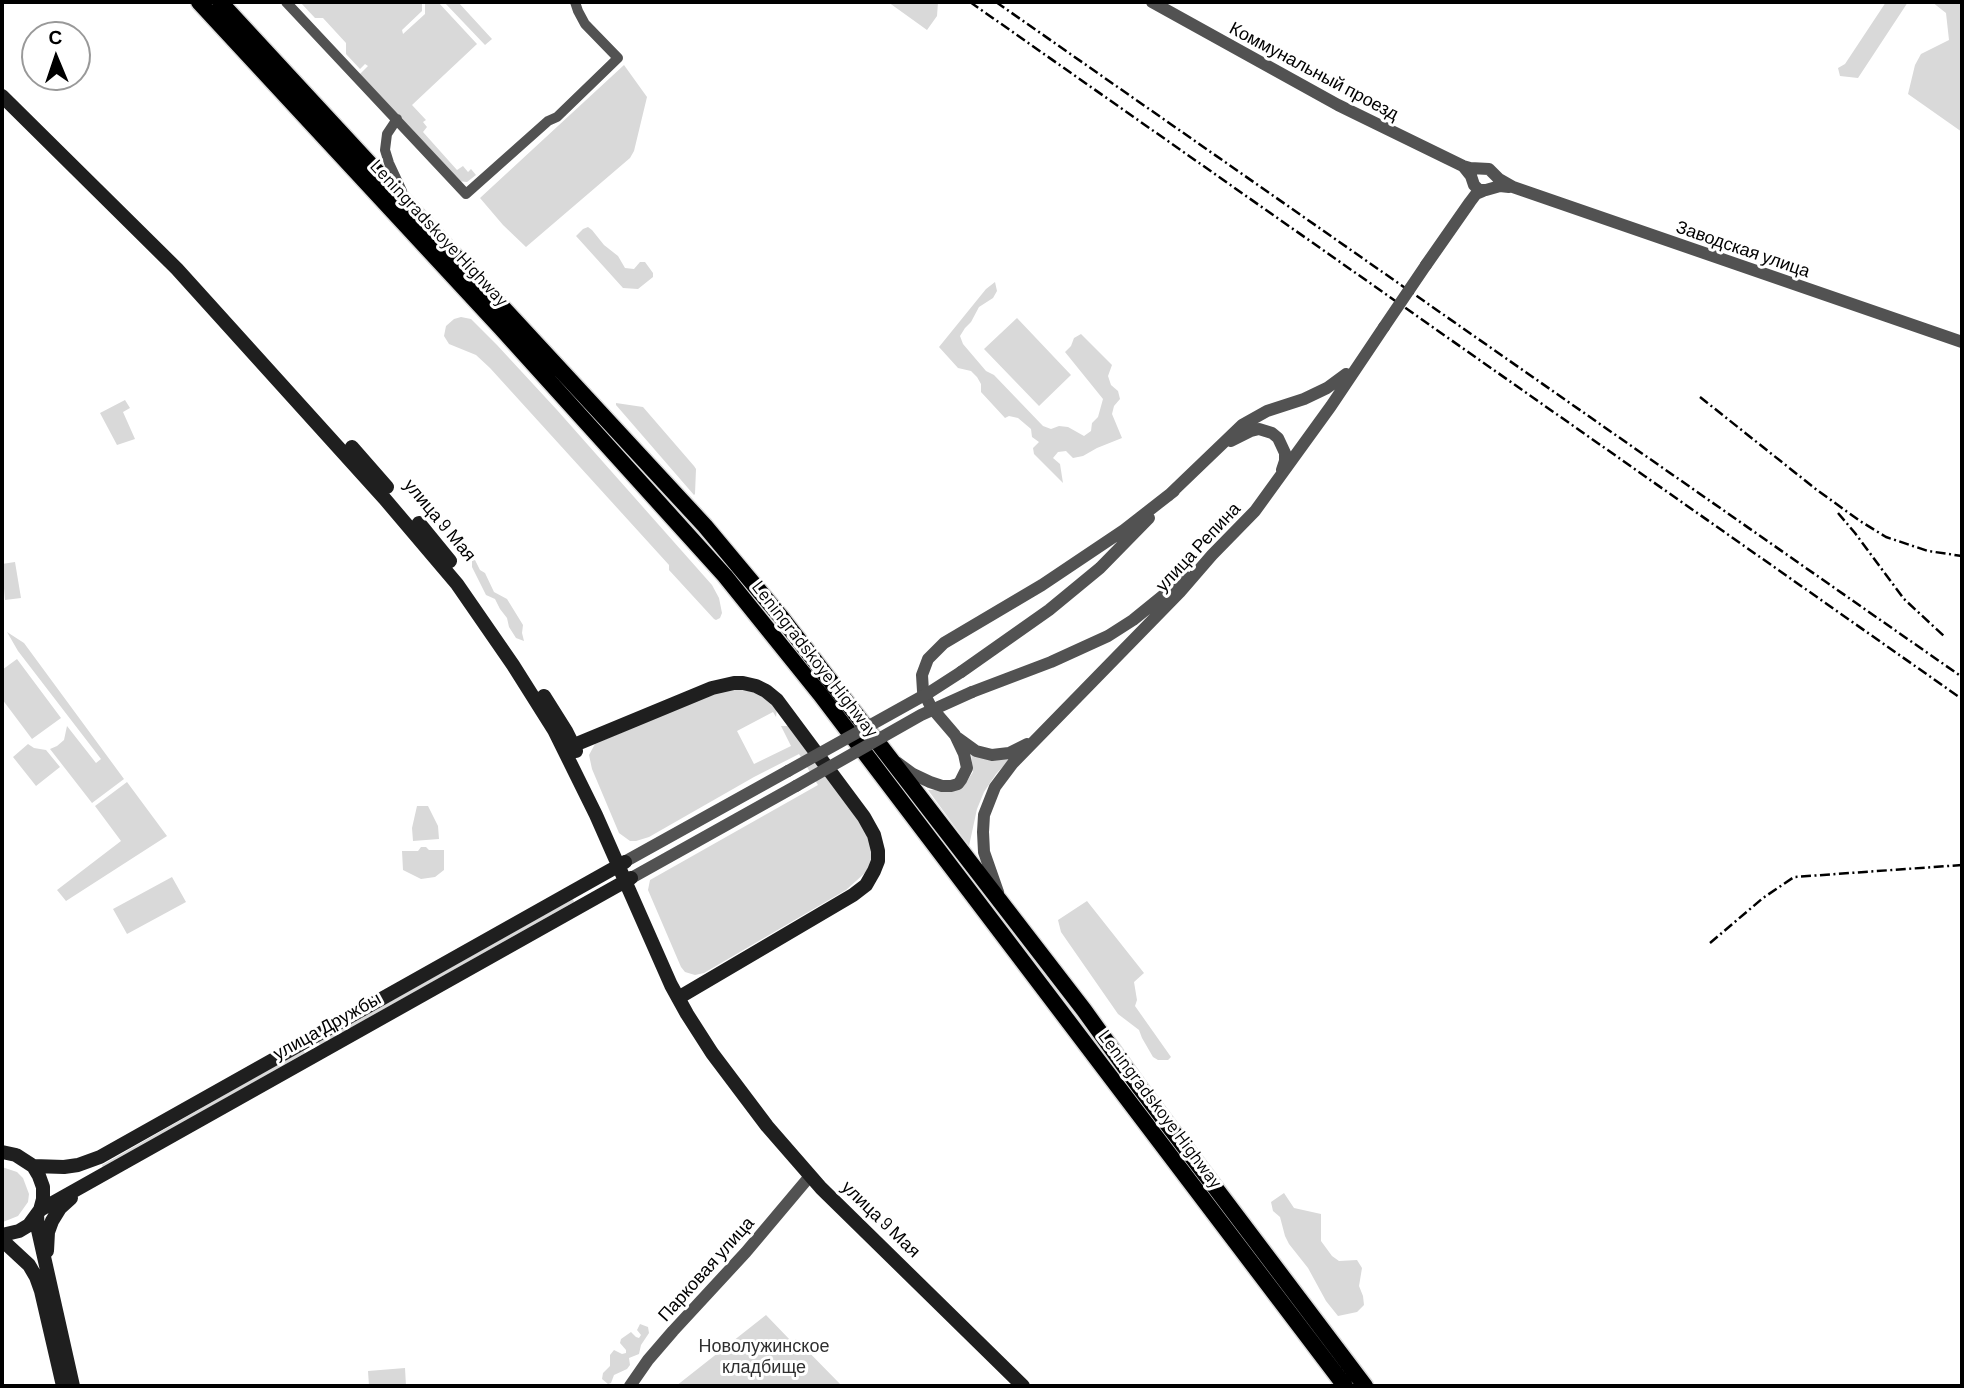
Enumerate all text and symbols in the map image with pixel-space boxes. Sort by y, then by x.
street label: Коммунальный проезд [1226,17,1402,125]
north arrow [21,21,91,91]
text: С [48,25,63,48]
street label: Leningradskoye Highway [365,155,513,311]
street label: Заводская улица [1673,216,1813,282]
street label: улица 9 Мая [399,474,481,566]
street label: улица Репина [1151,498,1245,596]
street label: Leningradskoye Highway [747,576,883,742]
street label: улица Дружбы [269,988,385,1064]
street label: Leningradskoye Highway [1093,1026,1227,1192]
street label: улица 9 Мая [837,1176,925,1262]
street label: Парковая улица [653,1212,759,1326]
park label: Новолужинское кладбище [699,1335,829,1378]

